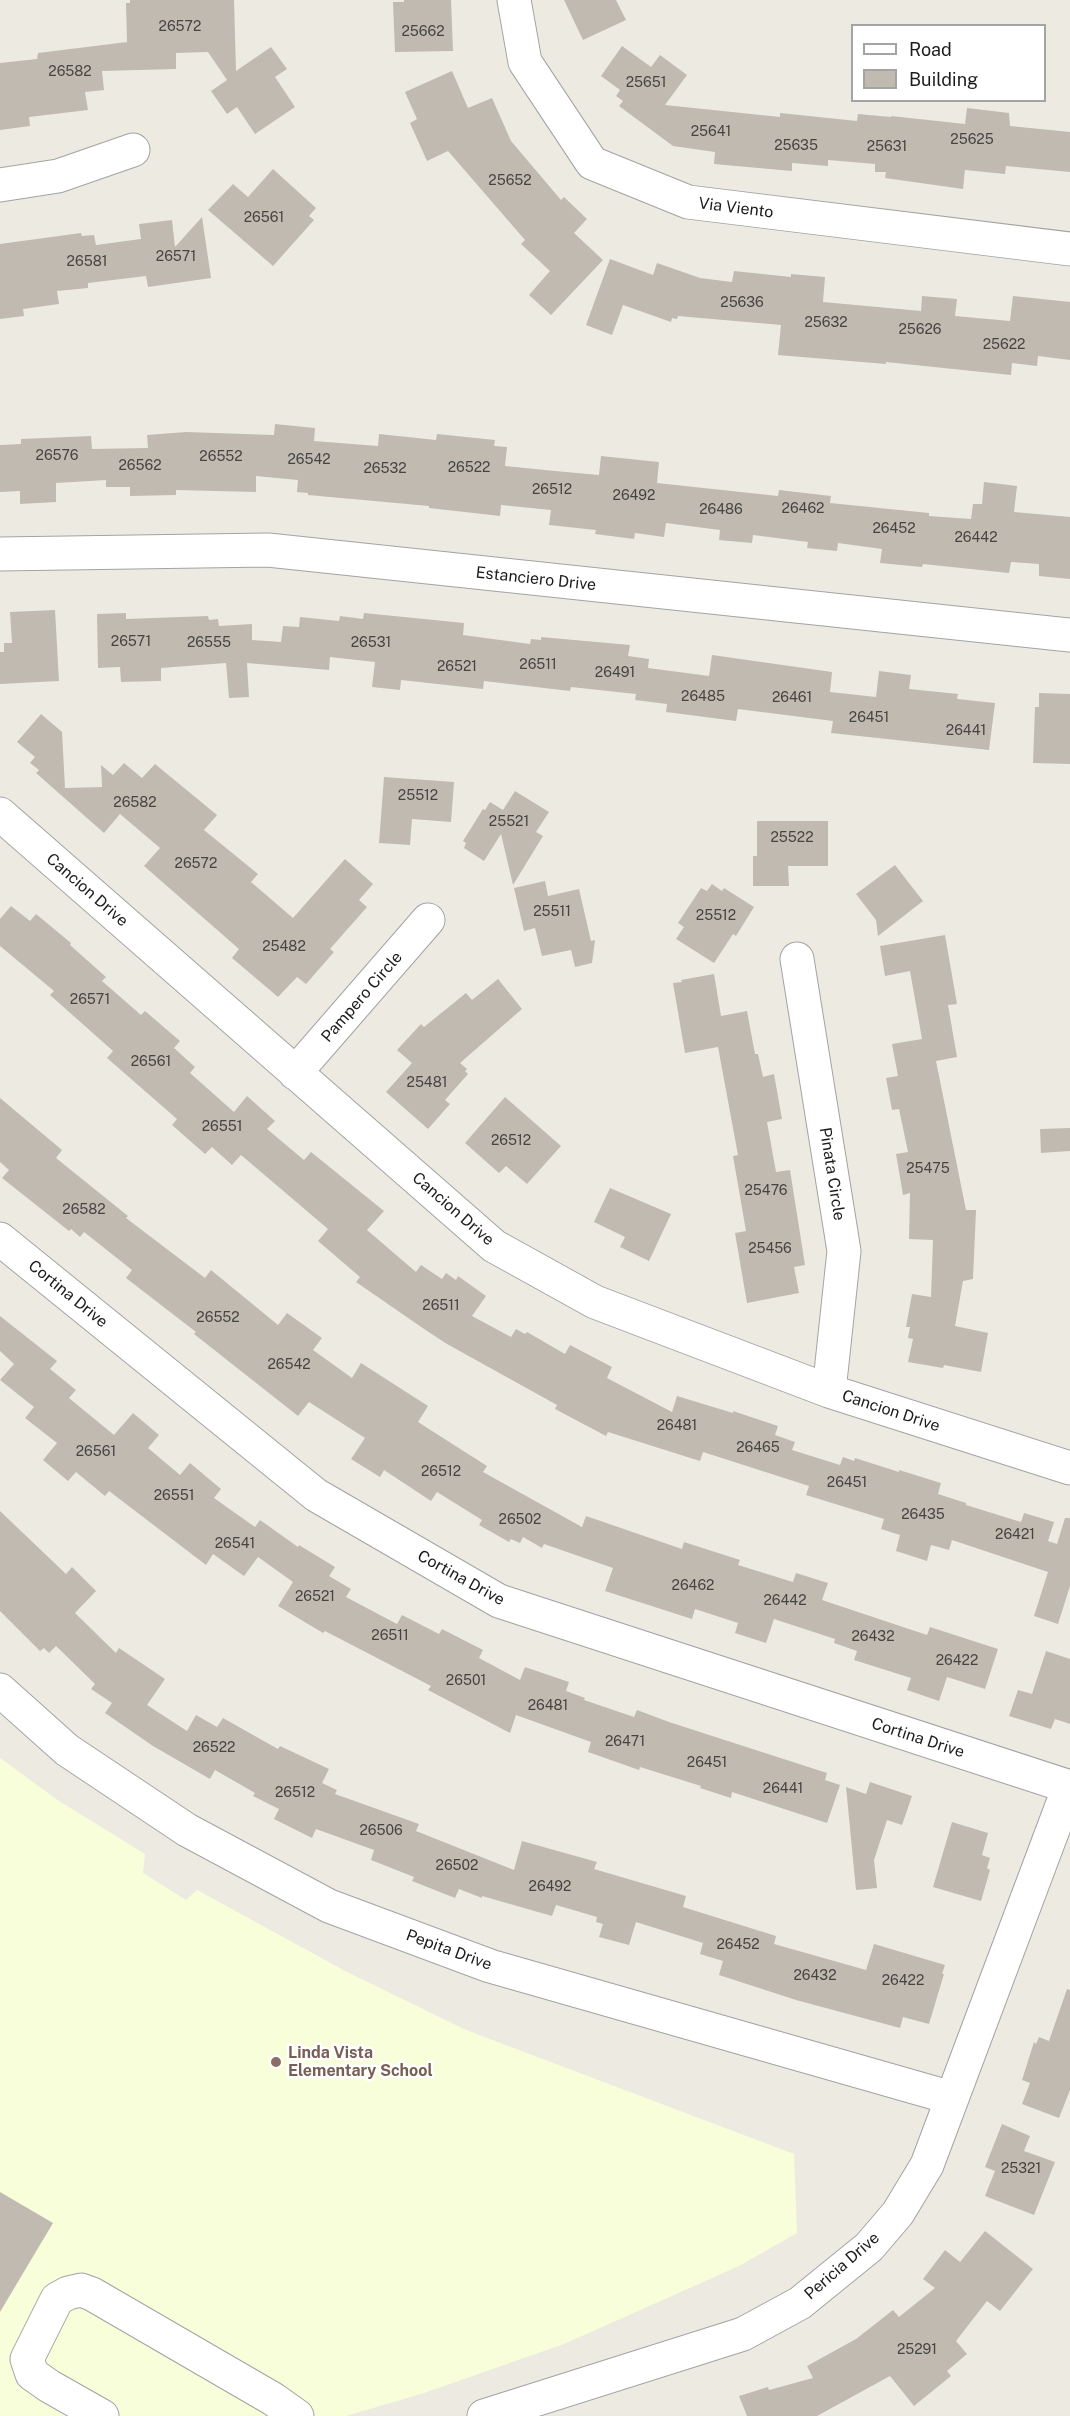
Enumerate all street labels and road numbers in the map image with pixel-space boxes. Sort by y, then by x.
street label: Via Viento [698,194,774,222]
street label: Estanciero Drive [475,563,597,595]
street label: Cancion Drive [42,849,132,931]
street label: Pampero Circle [317,948,407,1046]
street label: Pinata Circle [815,1126,849,1222]
street label: Cancion Drive [408,1168,498,1250]
street label: Cortina Drive [24,1256,112,1332]
street label: Cancion Drive [840,1386,942,1436]
street label: Cortina Drive [414,1546,508,1610]
street label: Cortina Drive [869,1714,967,1762]
street label: Pepita Drive [404,1926,494,1974]
street label: Pericia Drive [801,2228,883,2304]

